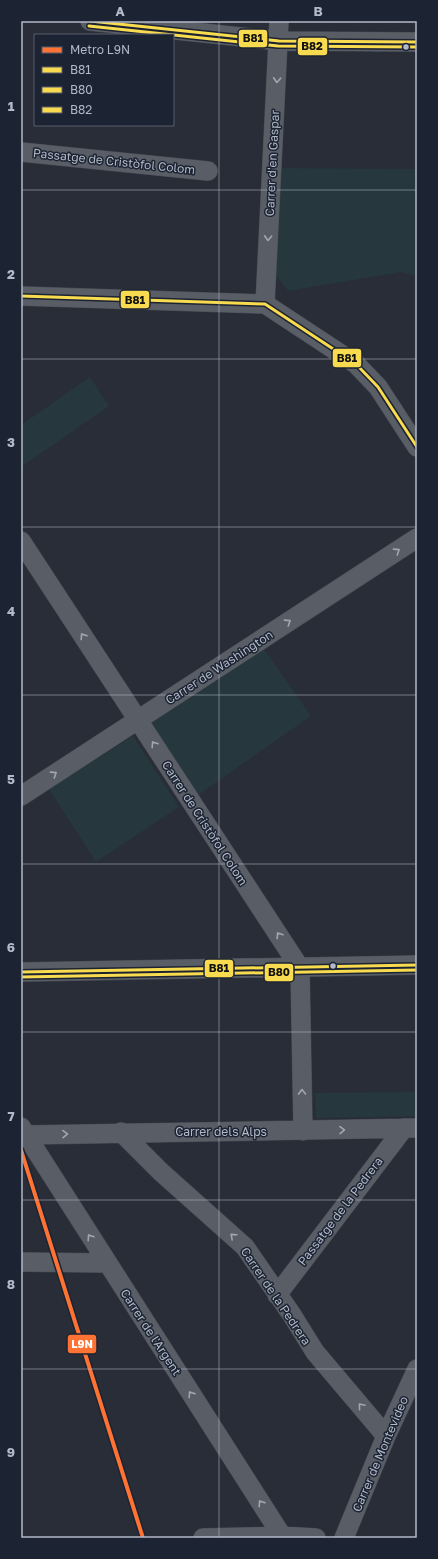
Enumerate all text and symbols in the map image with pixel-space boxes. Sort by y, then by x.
text: A [115,3,125,19]
text: B [313,3,323,19]
line badge: B81 [238,29,268,48]
text: B81 [243,31,264,44]
legend [34,34,174,126]
line badge: B82 [297,37,328,56]
text: B82 [301,39,323,52]
text: Metro L9N [70,42,130,57]
unlabelled marker [401,42,411,52]
text: B81 [70,62,91,77]
one-way arrow [273,77,282,83]
text: B80 [70,82,93,97]
text: 1 [8,98,15,114]
text: B82 [70,102,92,117]
street label: Carrer d'en Gaspar [262,109,282,217]
street label: Passatge de Cristòfol Colom [32,145,196,177]
one-way arrow [264,235,273,241]
text: 2 [7,266,15,282]
line badge: B81 [120,290,150,309]
text: B81 [125,293,146,306]
line badge: B81 [332,348,362,368]
text: B81 [337,351,358,364]
text: 3 [7,434,15,450]
one-way arrow [393,548,400,556]
text: 4 [7,603,15,619]
one-way arrow [284,619,291,627]
street label: Carrer de Washington [162,627,276,707]
one-way arrow [80,633,87,640]
one-way arrow [151,741,159,748]
street label: Carrer de Cristòfol Colom [159,758,251,888]
text: 5 [7,771,15,787]
one-way arrow [50,772,57,779]
one-way arrow [276,932,283,939]
text: 6 [7,939,15,955]
line badge: B81 [204,959,234,978]
text: B81 [209,961,230,974]
unlabelled marker [328,961,338,971]
line badge: B80 [264,963,294,982]
text: B80 [268,965,290,978]
one-way arrow [298,1089,306,1095]
text: 7 [7,1108,15,1124]
street label: Carrer dels Alps [175,1124,267,1139]
one-way arrow [339,1126,345,1134]
one-way arrow [62,1129,68,1138]
street label: Passatge de la Pedrera [294,1154,386,1268]
one-way arrow [88,1234,95,1241]
one-way arrow [230,1234,237,1241]
street label: Carrer de la Pedrera [238,1244,314,1348]
text: 8 [7,1276,15,1292]
street label: Carrer de l'Argent [117,1286,185,1378]
line badge: L9N [67,1334,97,1354]
text: L9N [71,1337,93,1350]
one-way arrow [188,1391,196,1398]
street label: Carrer de Montevideo [349,1394,411,1514]
one-way arrow [359,1404,366,1411]
text: 9 [7,1444,15,1460]
one-way arrow [259,1501,266,1508]

